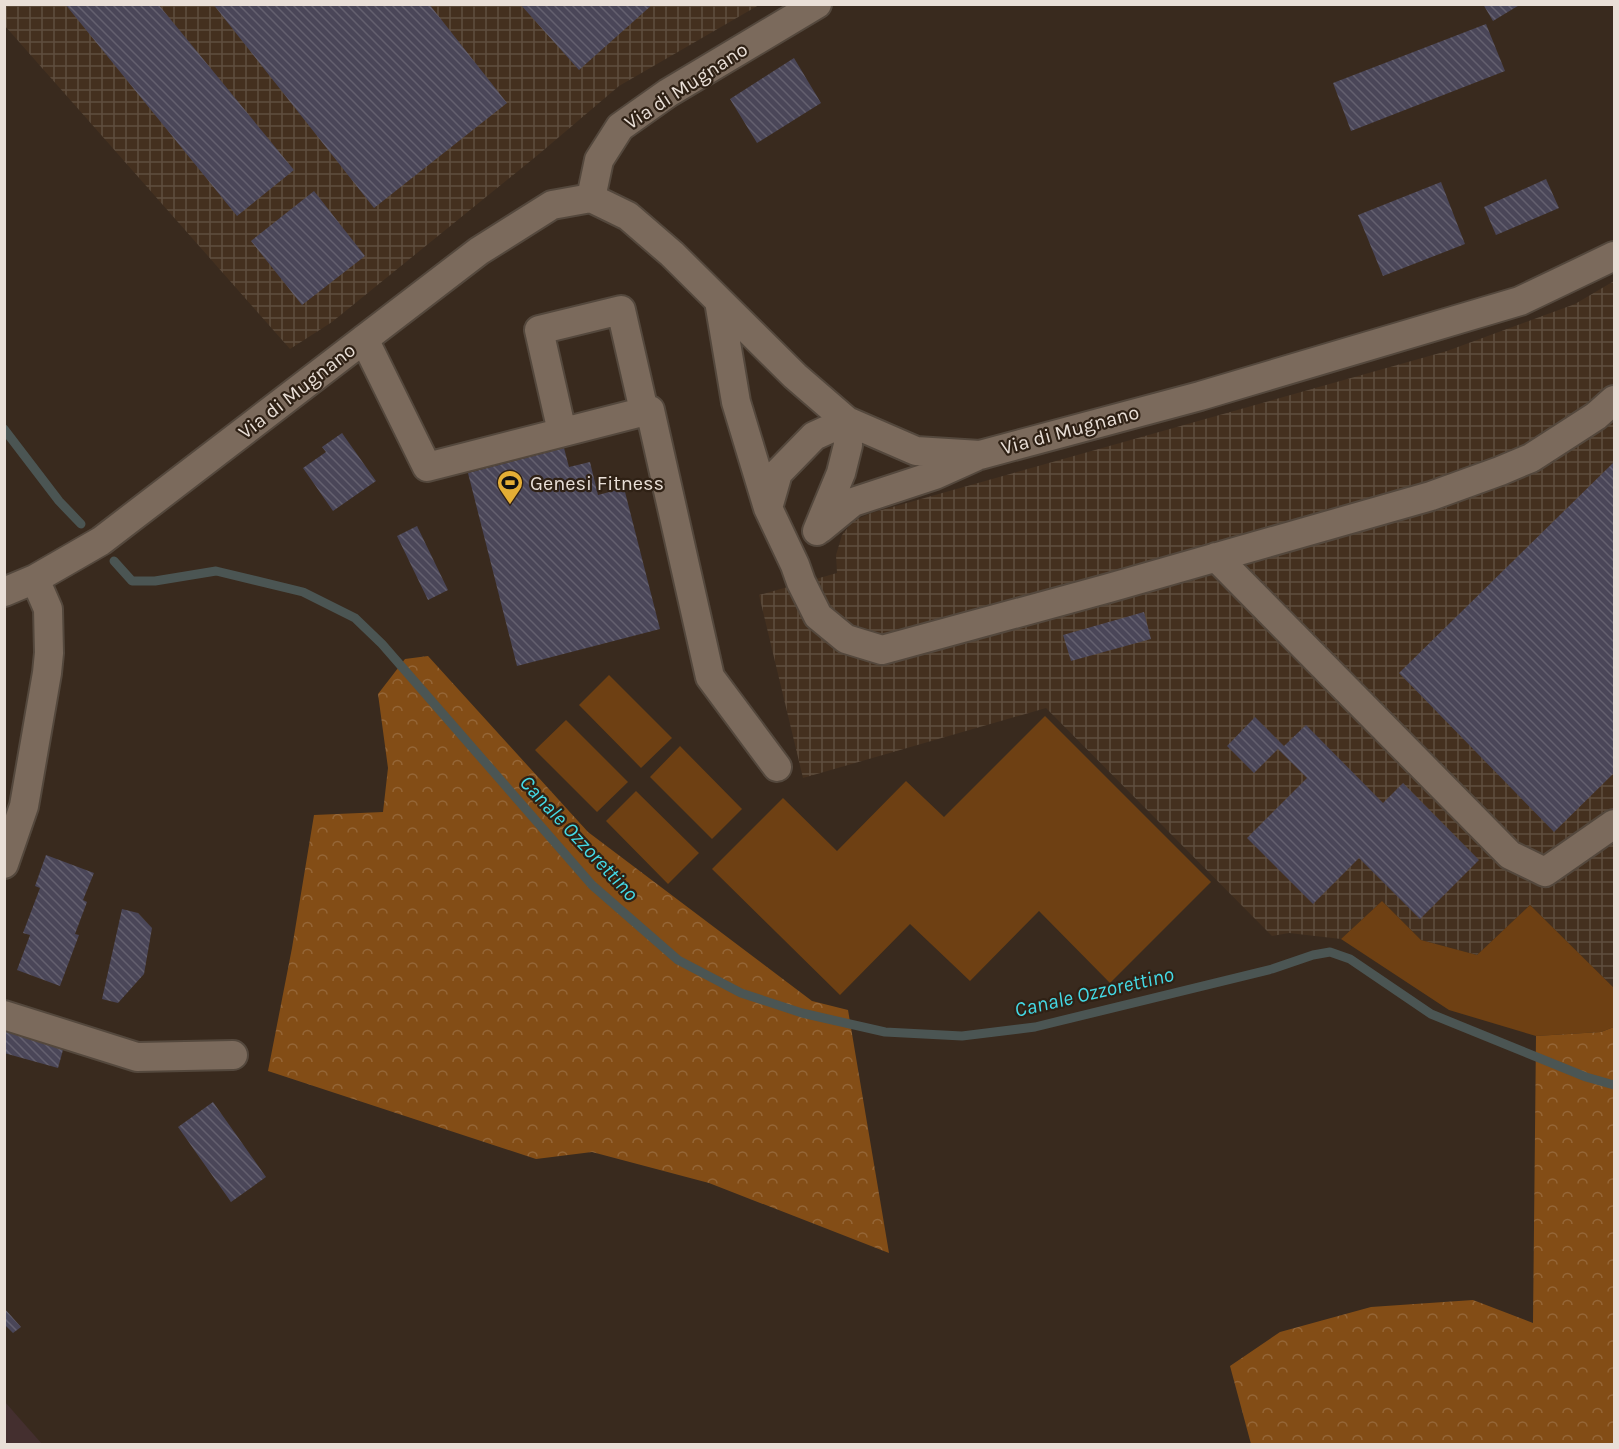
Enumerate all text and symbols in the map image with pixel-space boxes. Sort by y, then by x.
street label: Via di Mugnano [620,38,752,134]
street label: Via di Mugnano [234,338,360,444]
street label: Via di Mugnano [998,401,1142,459]
sports icon: Genesi Fitness [495,468,525,506]
place label: Genesi Fitness [530,472,664,495]
water label: Canale Ozzorettino [515,770,644,906]
water label: Canale Ozzorettino [1012,962,1177,1022]

